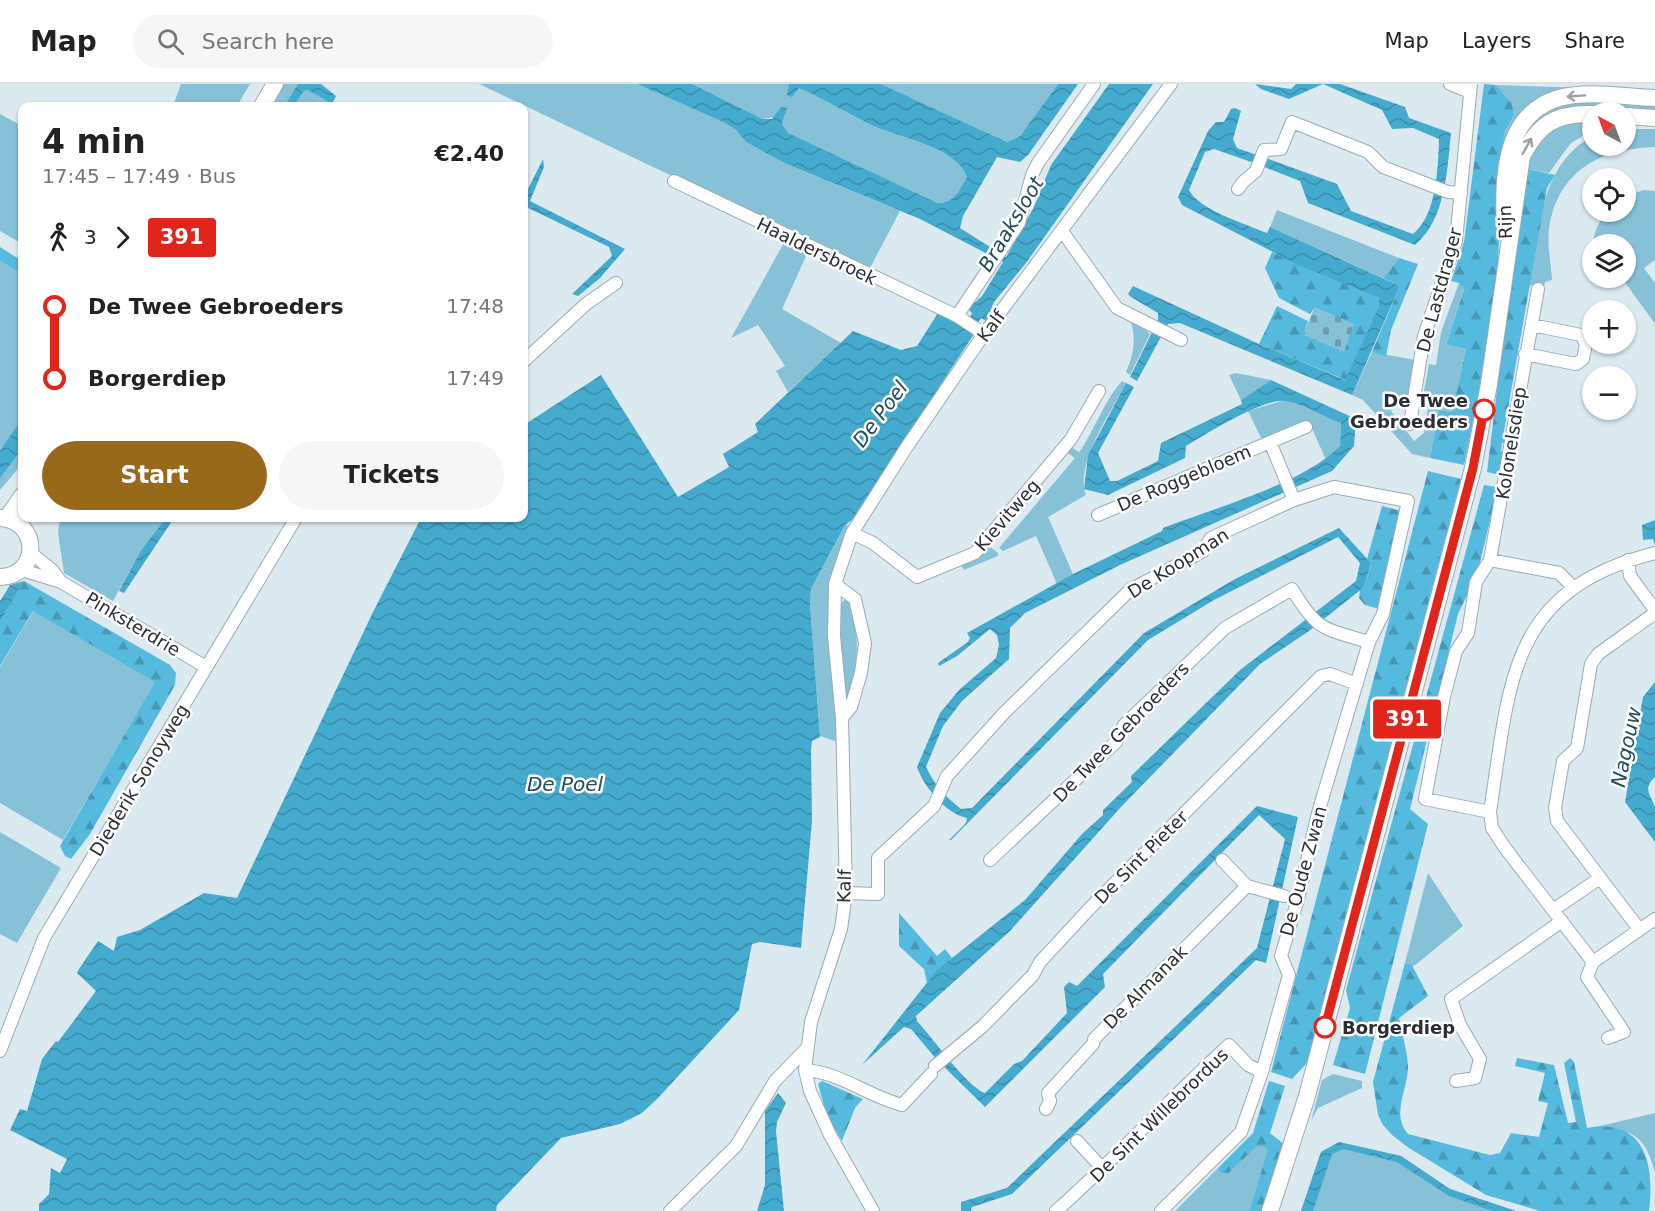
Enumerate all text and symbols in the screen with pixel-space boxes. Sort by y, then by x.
search box [133,14,553,68]
text: Map [30,25,97,58]
icon: search [154,25,187,58]
text: Search here [202,29,334,54]
text: Map [1385,29,1429,53]
text: Layers [1462,29,1531,53]
text: Share [1564,29,1625,53]
one-way arrow [1566,91,1586,102]
north arrow [1582,102,1636,156]
map controls [1582,102,1636,420]
text: 4 min [42,122,146,161]
one-way arrow [1521,138,1533,155]
text: €2.40 [434,141,504,166]
text: 17:45 – 17:49 · Bus [42,164,236,188]
button: locate [1582,168,1636,222]
water label: Braaksloot [973,171,1049,276]
street label: Rijn [1494,205,1516,239]
street label: Haaldersbroek [754,213,881,289]
icon: walk [42,221,75,254]
icon: forward [106,221,139,254]
text: 3 [84,225,97,249]
text: 391 [160,225,204,249]
street label: De Lastdrager [1412,225,1466,354]
button: layers [1582,234,1636,288]
text: De Twee Gebroeders [88,294,343,319]
text: 17:48 [446,294,504,318]
button: + [1582,300,1636,354]
street label: Kalf [973,306,1010,346]
text: Borgerdiep [88,366,226,391]
text: 17:49 [446,366,504,390]
button: − [1582,366,1636,420]
water label: De Poel [847,376,913,452]
street label: Kolonelsdiep [1492,385,1530,501]
place label: De Twee Gebroeders [1350,390,1468,432]
marker: De Twee Gebroeders [1473,399,1495,421]
street label: De Roggebloem [1114,440,1254,516]
button: Start [42,441,267,510]
button: Tickets [279,441,504,510]
street label: Kievitweg [970,475,1044,555]
street label: De Koopman [1124,524,1232,602]
street label: Pinksterdrie [82,587,184,661]
street label: De Twee Gebroeders [1049,658,1193,806]
street label: Diederik Sonoyweg [85,700,193,860]
line badge: 391 [1372,700,1442,738]
water label: Nagouw [1606,704,1646,789]
text: 391 [1385,707,1429,731]
water label: De Poel [527,772,604,796]
street label: De Oude Zwan [1276,804,1330,938]
street label: De Sint Pieter [1090,806,1192,908]
street label: Kalf [833,868,855,903]
street label: De Almanak [1099,940,1192,1033]
marker: Borgerdiep [1314,1016,1336,1038]
place label: Borgerdiep [1342,1017,1455,1038]
street label: De Sint Willebrordus [1086,1044,1232,1186]

